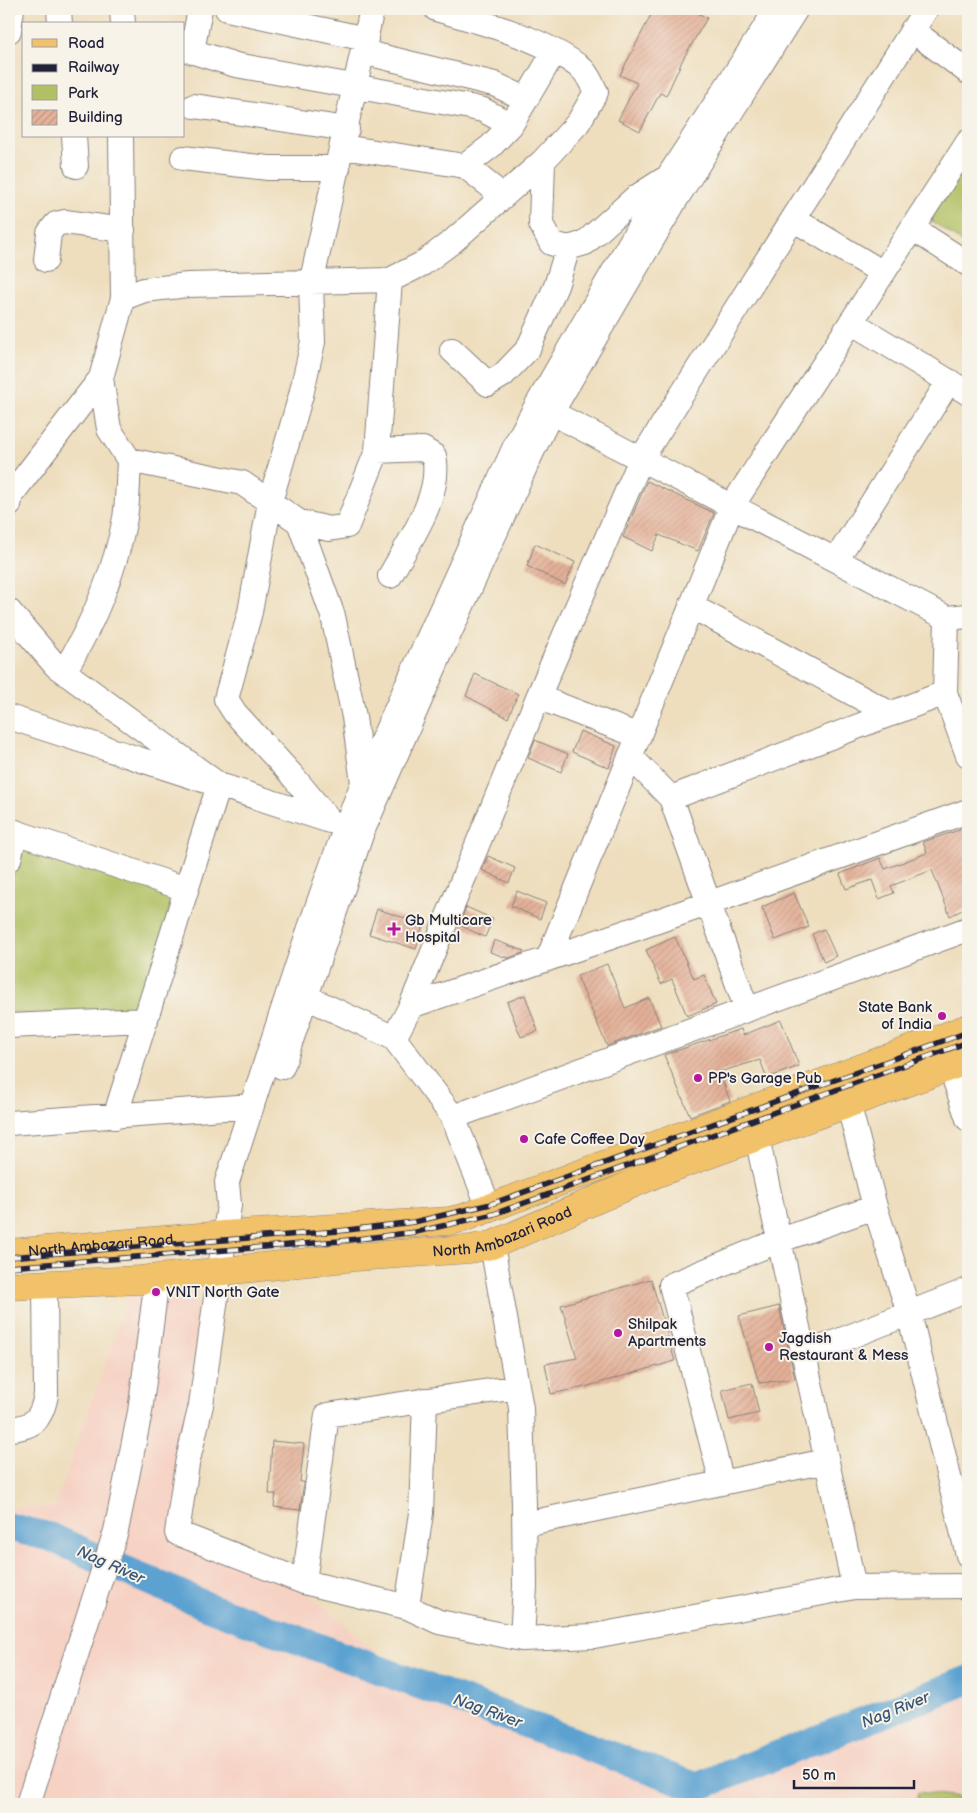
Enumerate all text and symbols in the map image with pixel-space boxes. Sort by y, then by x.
legend [22,22,185,138]
text: Road [68,34,104,53]
text: Railway [68,58,119,77]
text: Park [68,84,99,103]
text: Building [68,108,123,127]
place label: Gb Multicare Hospital [405,911,492,947]
marker: Gb Multicare Hospital [387,922,401,936]
place label: State Bank of India [859,998,933,1034]
marker: State Bank of India [936,1010,948,1022]
place label: PP's Garage Pub [708,1069,822,1088]
marker: PP's Garage Pub [692,1072,704,1084]
place label: Cafe Coffee Day [534,1130,645,1149]
marker: Cafe Coffee Day [518,1133,530,1145]
street label: North Ambazari Road [432,1203,575,1262]
street label: North Ambazari Road [27,1230,174,1261]
place label: VNIT North Gate [166,1283,279,1302]
marker: VNIT North Gate [150,1286,162,1298]
place label: Shilpak Apartments [628,1315,707,1351]
marker: Shilpak Apartments [612,1327,624,1339]
place label: Jagdish Restaurant & Mess [779,1329,909,1365]
marker: Jagdish Restaurant & Mess [763,1341,775,1353]
water label: Nag River [74,1542,148,1589]
water label: Nag River [859,1688,933,1733]
water label: Nag River [451,1690,525,1733]
scale bar [794,1758,914,1790]
text: 50 m [802,1766,836,1785]

